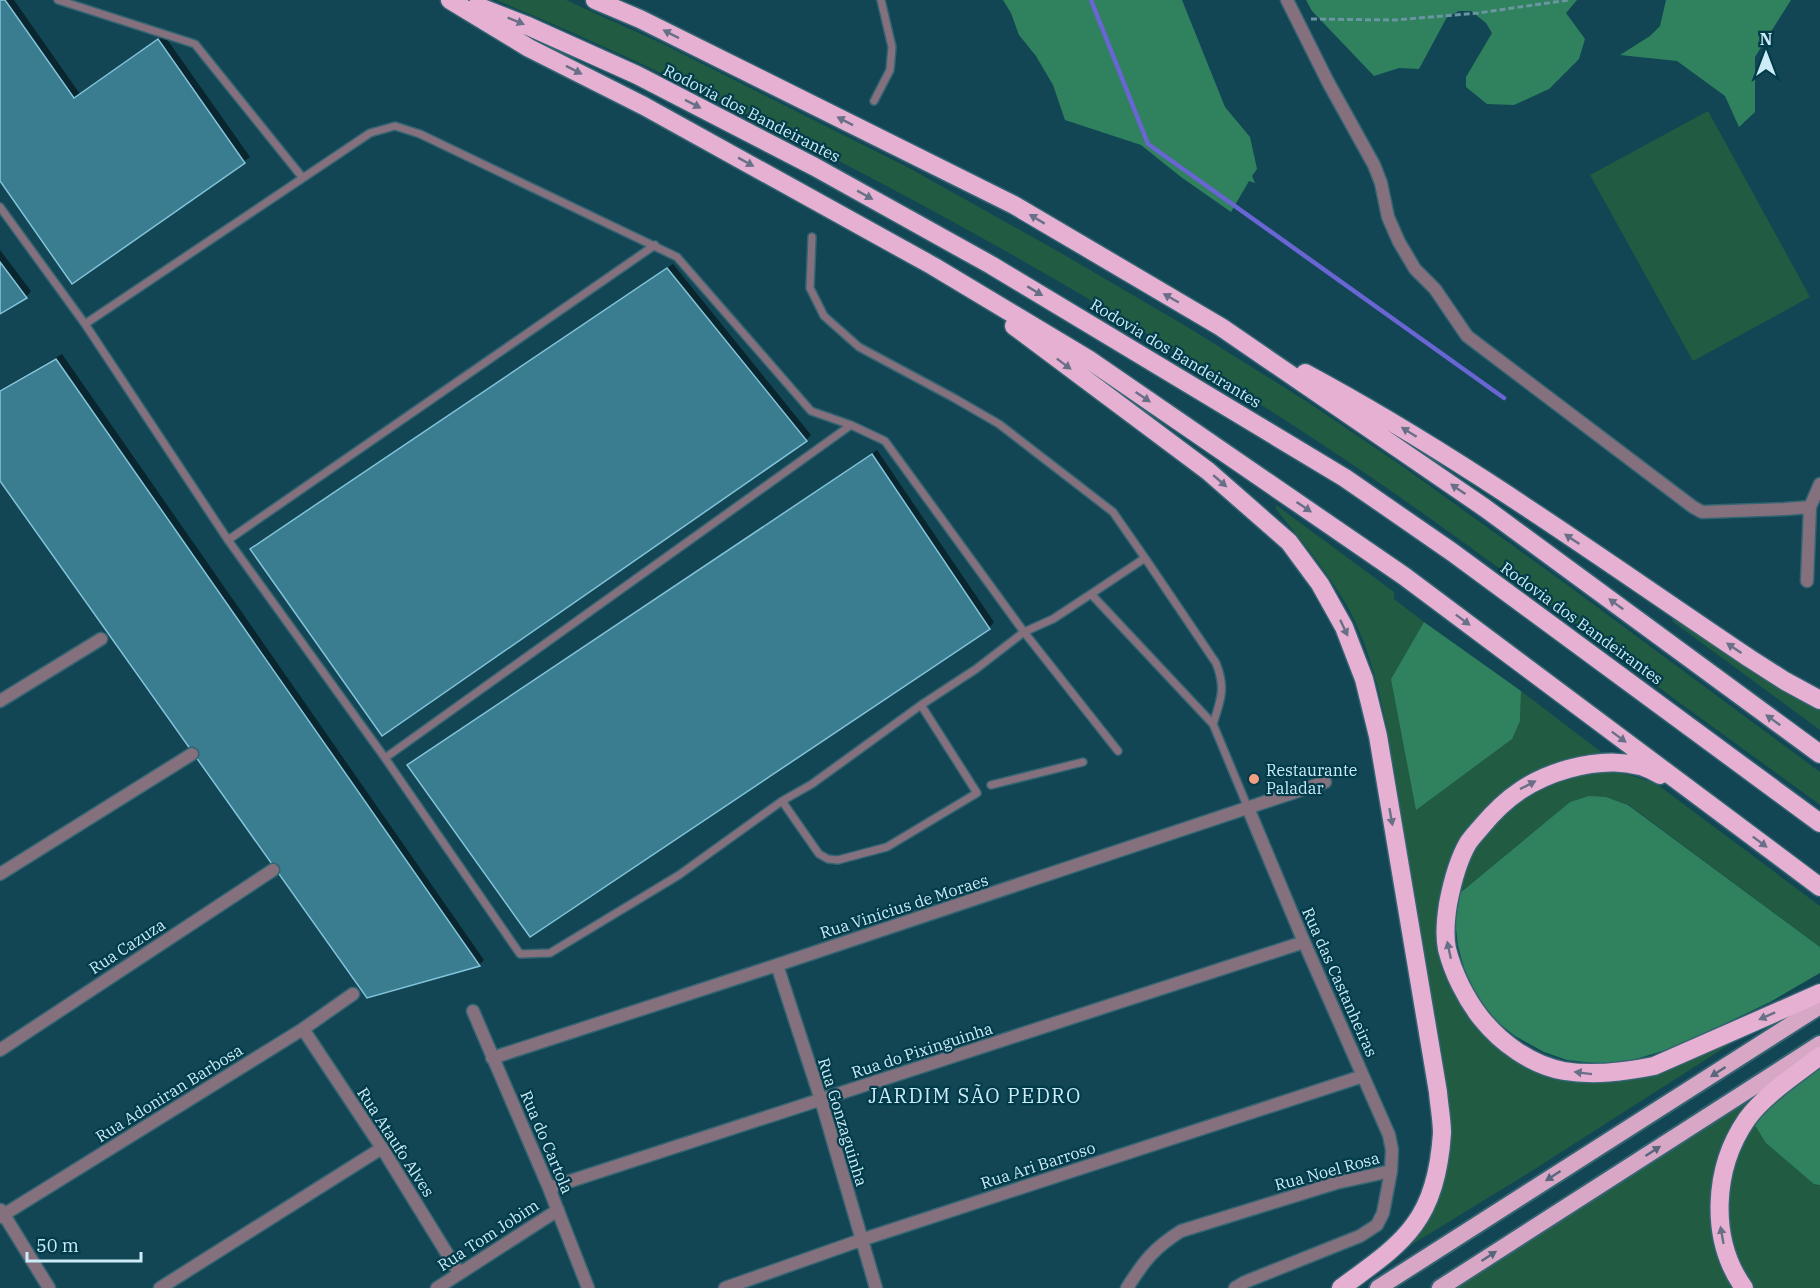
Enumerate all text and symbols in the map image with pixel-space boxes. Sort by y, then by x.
one-way arrow [507,17,525,27]
north arrow [1736,24,1796,84]
one-way arrow [662,29,679,39]
text: N [1760,29,1772,49]
street label: Rodovia dos Bandeirantes [660,60,844,166]
one-way arrow [566,66,583,75]
one-way arrow [684,99,701,109]
one-way arrow [836,116,853,126]
one-way arrow [738,157,754,168]
one-way arrow [857,190,874,200]
one-way arrow [1029,214,1045,225]
one-way arrow [1026,286,1043,296]
one-way arrow [1162,293,1179,303]
street label: Rodovia dos Bandeirantes [1087,294,1265,412]
one-way arrow [1056,358,1072,370]
one-way arrow [1135,391,1151,402]
one-way arrow [1401,427,1417,438]
one-way arrow [1212,474,1227,487]
one-way arrow [1450,484,1466,495]
one-way arrow [1295,502,1312,513]
one-way arrow [1564,534,1580,545]
street label: Rodovia dos Bandeirantes [1497,557,1667,689]
one-way arrow [1608,598,1624,610]
one-way arrow [1454,614,1470,626]
one-way arrow [1340,620,1349,637]
one-way arrow [1726,643,1742,654]
one-way arrow [1765,714,1780,726]
one-way arrow [1612,730,1627,742]
place label: Restaurante Paladar [1266,760,1357,798]
marker: Restaurante Paladar [1247,772,1261,786]
one-way arrow [1519,781,1536,790]
one-way arrow [1387,807,1396,826]
one-way arrow [1752,835,1768,848]
street label: Rua Vinícius de Moraes [817,869,991,943]
street label: Rua das Castanheiras [1298,904,1382,1060]
street label: Rua Cazuza [85,914,169,978]
one-way arrow [1444,940,1453,959]
one-way arrow [1758,1012,1775,1021]
street label: Rua do Pixinguinha [849,1018,995,1082]
street label: Rua Adoniran Barbosa [92,1039,246,1146]
street label: Rua Gonzaguinha [814,1055,872,1189]
one-way arrow [1709,1066,1726,1077]
one-way arrow [1573,1068,1592,1078]
district label: JARDIM SÃO PEDRO [868,1082,1082,1109]
street label: Rua Ataufo Alves [353,1084,439,1200]
street label: Rua do Cartola [516,1088,578,1197]
street label: Rua Ari Barroso [978,1137,1098,1193]
one-way arrow [1645,1145,1661,1157]
street label: Rua Noel Rosa [1272,1147,1382,1195]
one-way arrow [1545,1171,1561,1182]
street label: Rua Tom Jobim [434,1195,542,1275]
scale bar [27,1225,141,1263]
one-way arrow [1717,1225,1726,1244]
text: 50 m [36,1234,79,1257]
one-way arrow [1481,1251,1497,1262]

